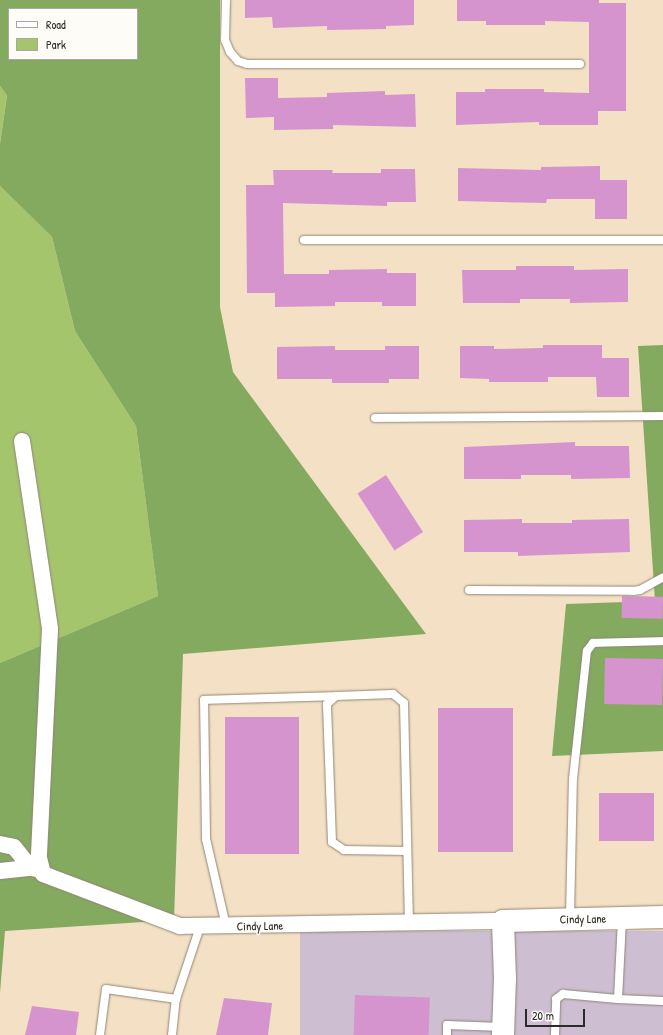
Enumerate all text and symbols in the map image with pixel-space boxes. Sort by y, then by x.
legend [8,8,138,60]
text: Road [46,16,66,33]
text: Park [46,36,66,53]
street label: Cindy Lane [560,911,606,927]
street label: Cindy Lane [237,918,283,934]
scale bar [527,1001,587,1027]
text: 20 m [532,1007,554,1024]

